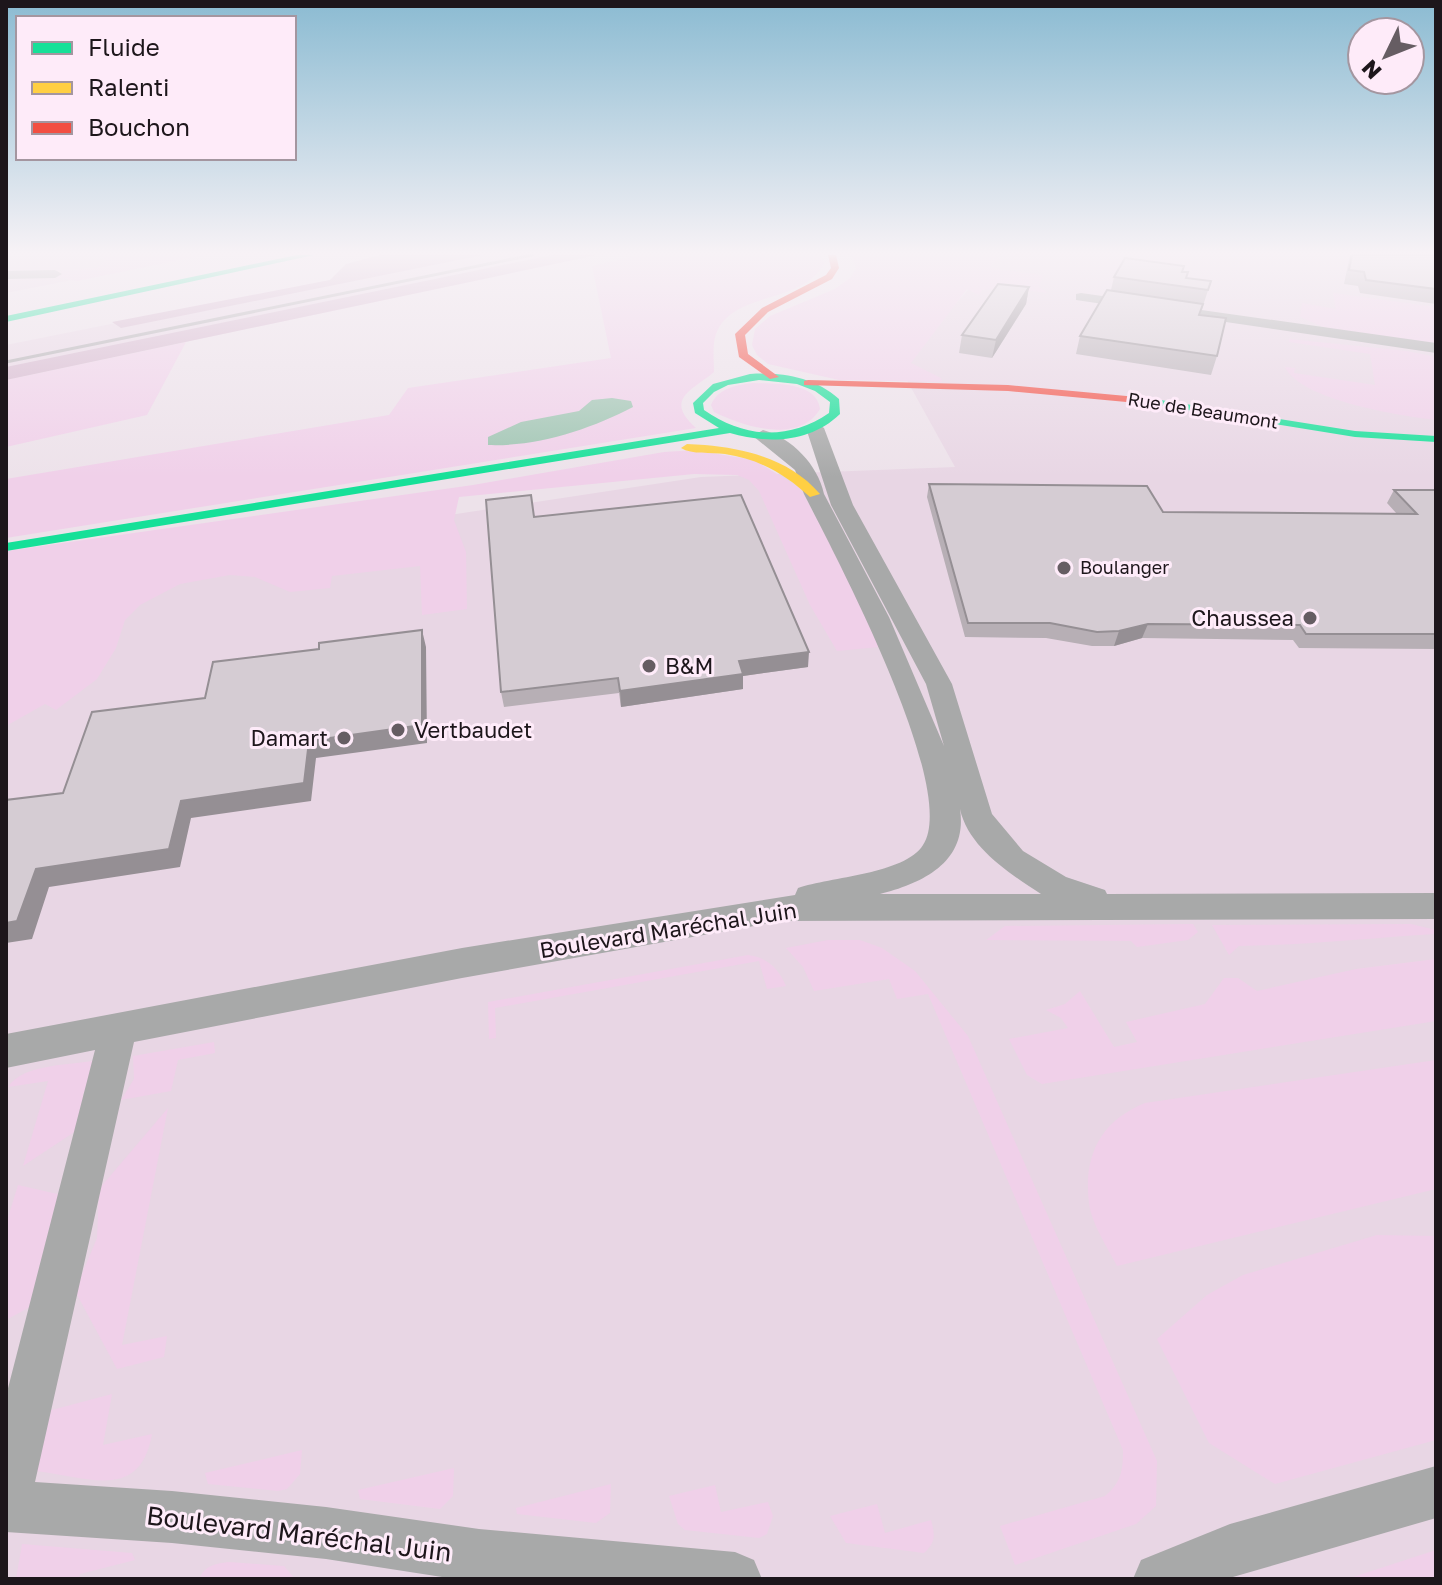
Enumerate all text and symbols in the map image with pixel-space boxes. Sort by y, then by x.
legend [16,16,296,160]
north arrow [1346,16,1426,96]
text: Fluide [88,32,160,61]
text: N [1355,55,1387,85]
text: Ralenti [88,72,170,101]
text: Bouchon [88,112,190,141]
street label: Rue de Beaumont [1126,387,1280,433]
place label: Boulanger [1080,556,1169,578]
marker: Boulanger [1055,559,1073,577]
place label: Chaussea [1191,604,1294,631]
marker: Chaussea [1301,609,1319,627]
place label: B&M [665,652,713,679]
marker: B&M [640,657,658,675]
place label: Vertbaudet [414,716,532,743]
marker: Vertbaudet [389,721,407,739]
place label: Damart [250,724,328,751]
marker: Damart [335,729,353,747]
street label: Boulevard Maréchal Juin [538,896,798,963]
street label: Boulevard Maréchal Juin [145,1499,453,1568]

